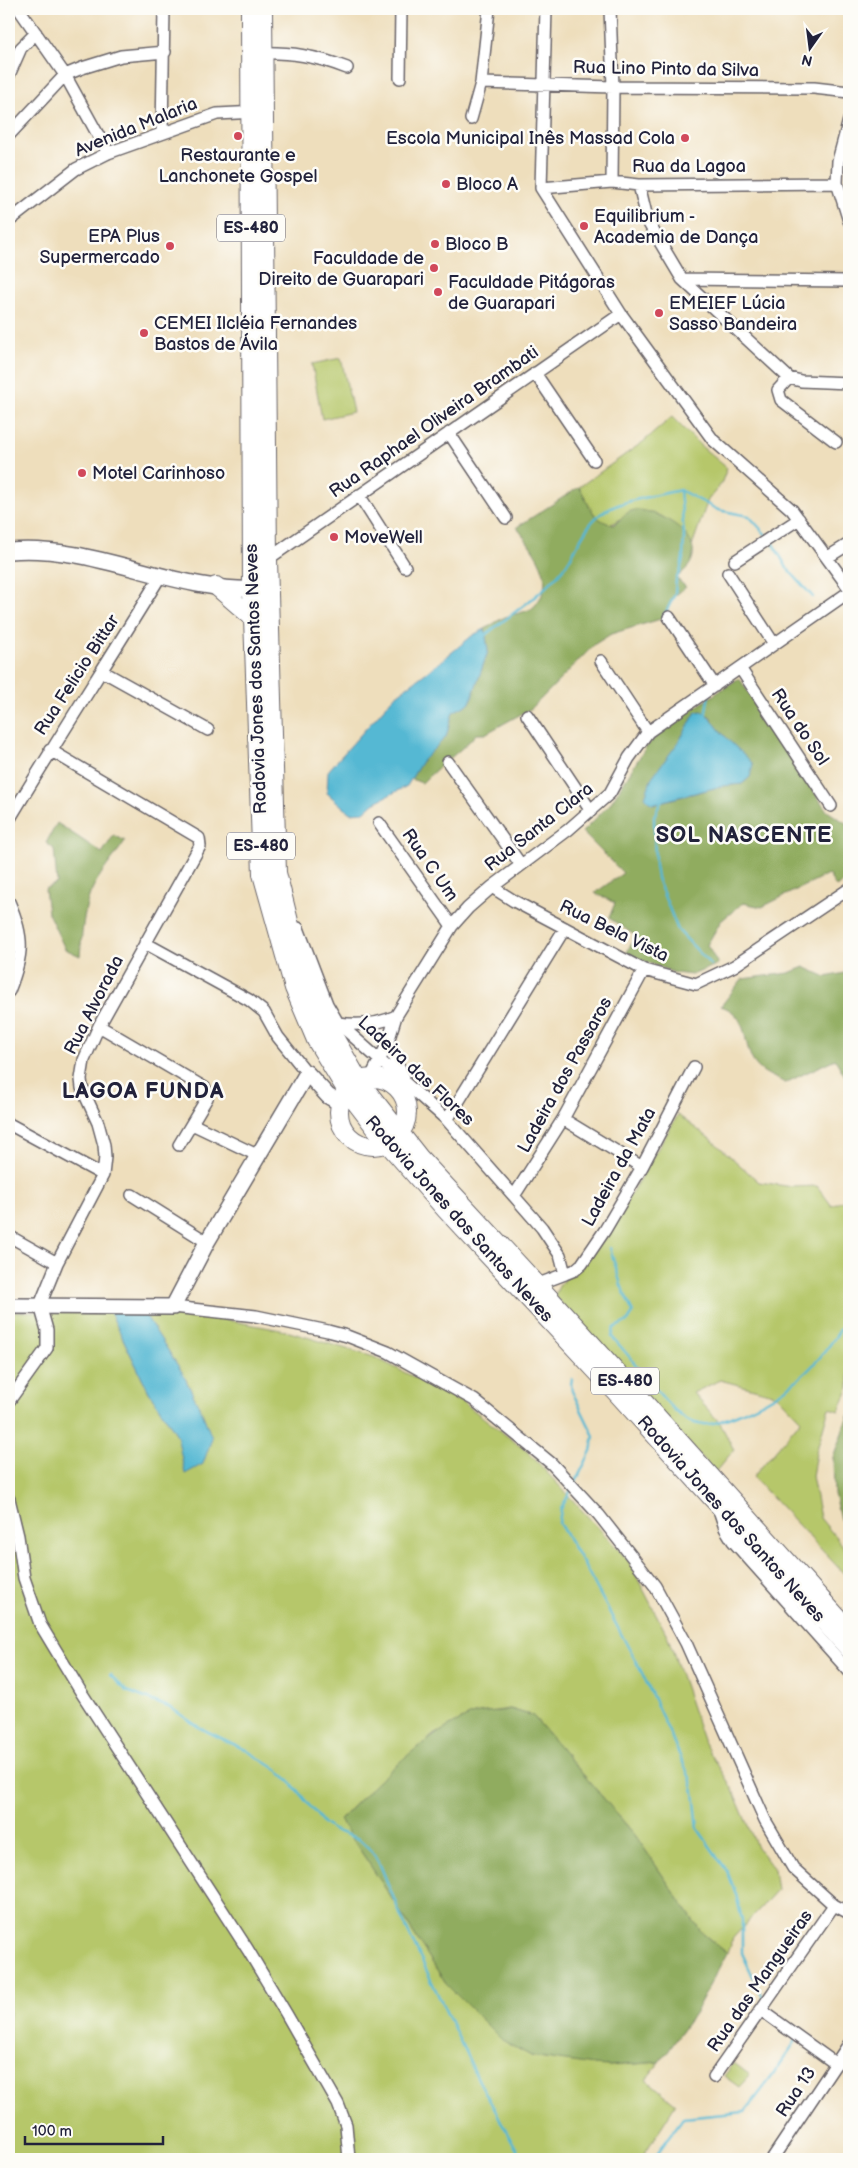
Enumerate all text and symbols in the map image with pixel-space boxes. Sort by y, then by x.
north arrow [786,22,836,72]
text: N [800,51,814,70]
street label: Rua Lino Pinto da Silva [573,57,759,81]
street label: Avenida Malaria [72,93,200,161]
place label: Escola Municipal Inês Massad Cola [386,128,675,149]
marker: Restaurante e Lanchonete Gospel [232,130,244,142]
marker: Escola Municipal Inês Massad Cola [679,132,691,144]
place label: Restaurante e Lanchonete Gospel [158,145,318,187]
street label: Rua da Lagoa [632,156,746,177]
place label: Bloco A [456,174,518,195]
marker: Bloco A [440,178,452,190]
place label: Equilibrium - Academia de Dança [594,206,758,248]
road number: ES-480 [217,214,285,242]
marker: Equilibrium - Academia de Dança [578,220,590,232]
place label: EPA Plus Supermercado [39,226,160,268]
place label: Bloco B [445,234,508,255]
marker: Bloco B [429,238,441,250]
marker: EPA Plus Supermercado [164,240,176,252]
place label: Faculdade de Direito de Guarapari [258,248,424,290]
marker: Faculdade de Direito de Guarapari [428,262,440,274]
place label: Faculdade Pitágoras de Guarapari [448,272,615,314]
marker: Faculdade Pitágoras de Guarapari [432,286,444,298]
place label: EMEIEF Lúcia Sasso Bandeira [669,293,797,335]
marker: EMEIEF Lúcia Sasso Bandeira [653,307,665,319]
place label: CEMEI Ilcléia Fernandes Bastos de Ávila [154,313,357,355]
marker: CEMEI Ilcléia Fernandes Bastos de Ávila [138,327,150,339]
street label: Rua Raphael Oliveira Brambati [325,342,543,502]
place label: Motel Carinhoso [92,463,225,484]
marker: Motel Carinhoso [76,467,88,479]
place label: MoveWell [344,527,423,548]
marker: MoveWell [328,531,340,543]
street label: Rodovia Jones dos Santos Neves [241,543,271,815]
street label: Rua Felicio Bittar [30,610,124,739]
street label: Rua do Sol [767,685,833,769]
street label: Rua Santa Clara [481,778,597,876]
district label: SOL NASCENTE [656,822,832,849]
street label: Rua C Um [397,825,463,905]
road number: ES-480 [227,832,295,859]
street label: Rua Bela Vista [556,896,672,966]
street label: Rua Alvorada [60,952,128,1058]
street label: Ladeira dos Passaros [513,993,617,1157]
street label: Ladeira das Flores [354,1012,479,1130]
district label: LAGOA FUNDA [62,1078,224,1105]
street label: Ladeira da Mata [578,1104,660,1230]
street label: Rodovia Jones dos Santos Neves [361,1111,557,1327]
road number: ES-480 [591,1368,659,1394]
street label: Rodovia Jones dos Santos Neves [633,1411,829,1627]
street label: Rua das Mangueiras [703,1906,817,2056]
street label: Rua 13 [772,2063,820,2121]
scale bar [25,2113,162,2145]
text: 100 m [32,2122,72,2141]

